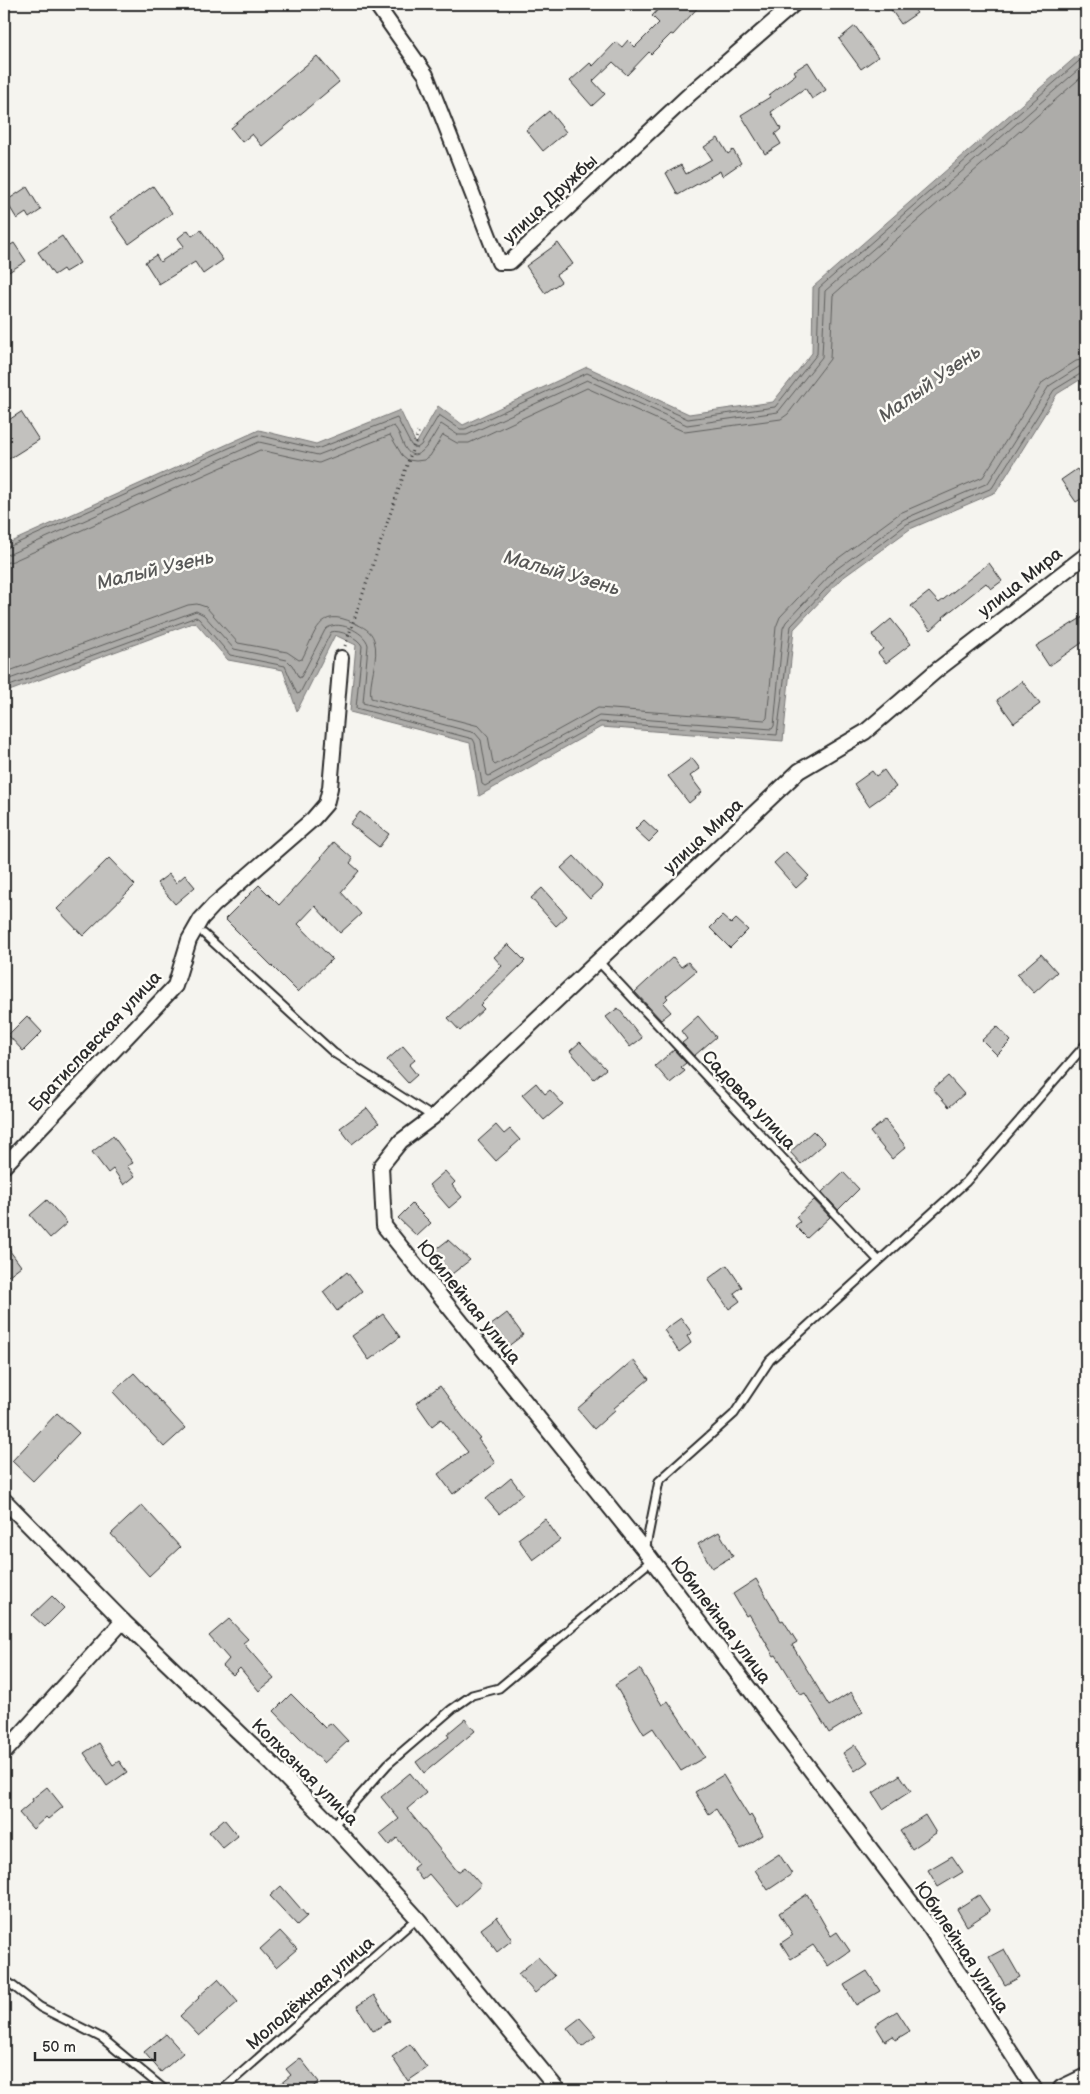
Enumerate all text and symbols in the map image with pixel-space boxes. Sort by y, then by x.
street label: улица Дружбы [499,150,602,248]
water label: Малый Узень [874,340,986,428]
street label: улица Мира [974,543,1067,622]
water label: Малый Узень [94,546,216,595]
water label: Малый Узень [501,546,622,601]
street label: улица Мира [659,794,748,878]
street label: Братиславская улица [25,967,166,1116]
street label: Садовая улица [697,1046,800,1155]
street label: Юбилейная улица [412,1236,525,1369]
street label: Юбилейная улица [666,1553,775,1688]
street label: Колхозная улица [247,1715,363,1830]
street label: Юбилейная улица [910,1878,1013,2017]
street label: Молодёжная улица [242,1932,379,2055]
scale bar [35,2029,155,2061]
text: 50 m [42,2038,76,2057]

